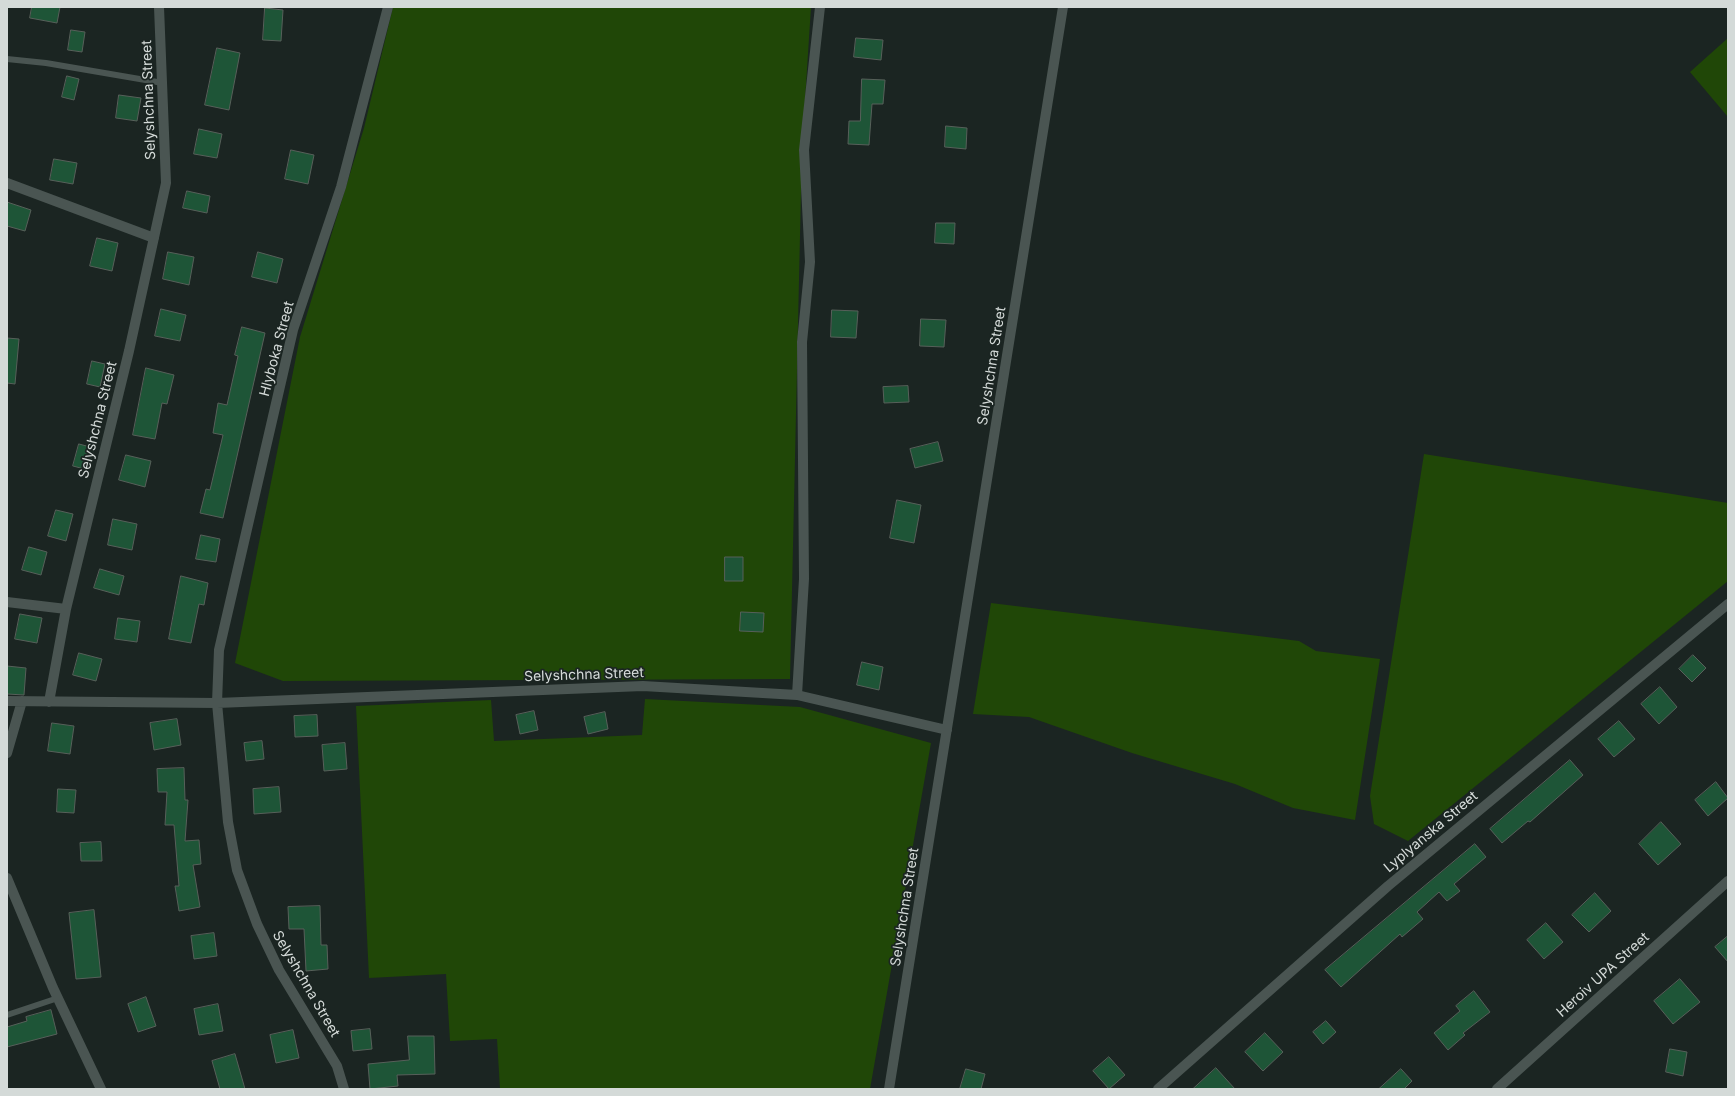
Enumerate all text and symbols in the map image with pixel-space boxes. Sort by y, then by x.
street label: Selyshchna Street [139,40,159,160]
street label: Hlyboka Street [256,300,298,398]
street label: Selyshchna Street [974,305,1010,427]
street label: Selyshchna Street [75,360,121,480]
street label: Selyshchna Street [524,665,644,685]
street label: Lyplyanska Street [1381,788,1481,876]
street label: Selyshchna Street [887,846,923,968]
street label: Selyshchna Street [269,928,343,1040]
street label: Heroiv UPA Street [1553,929,1653,1021]

